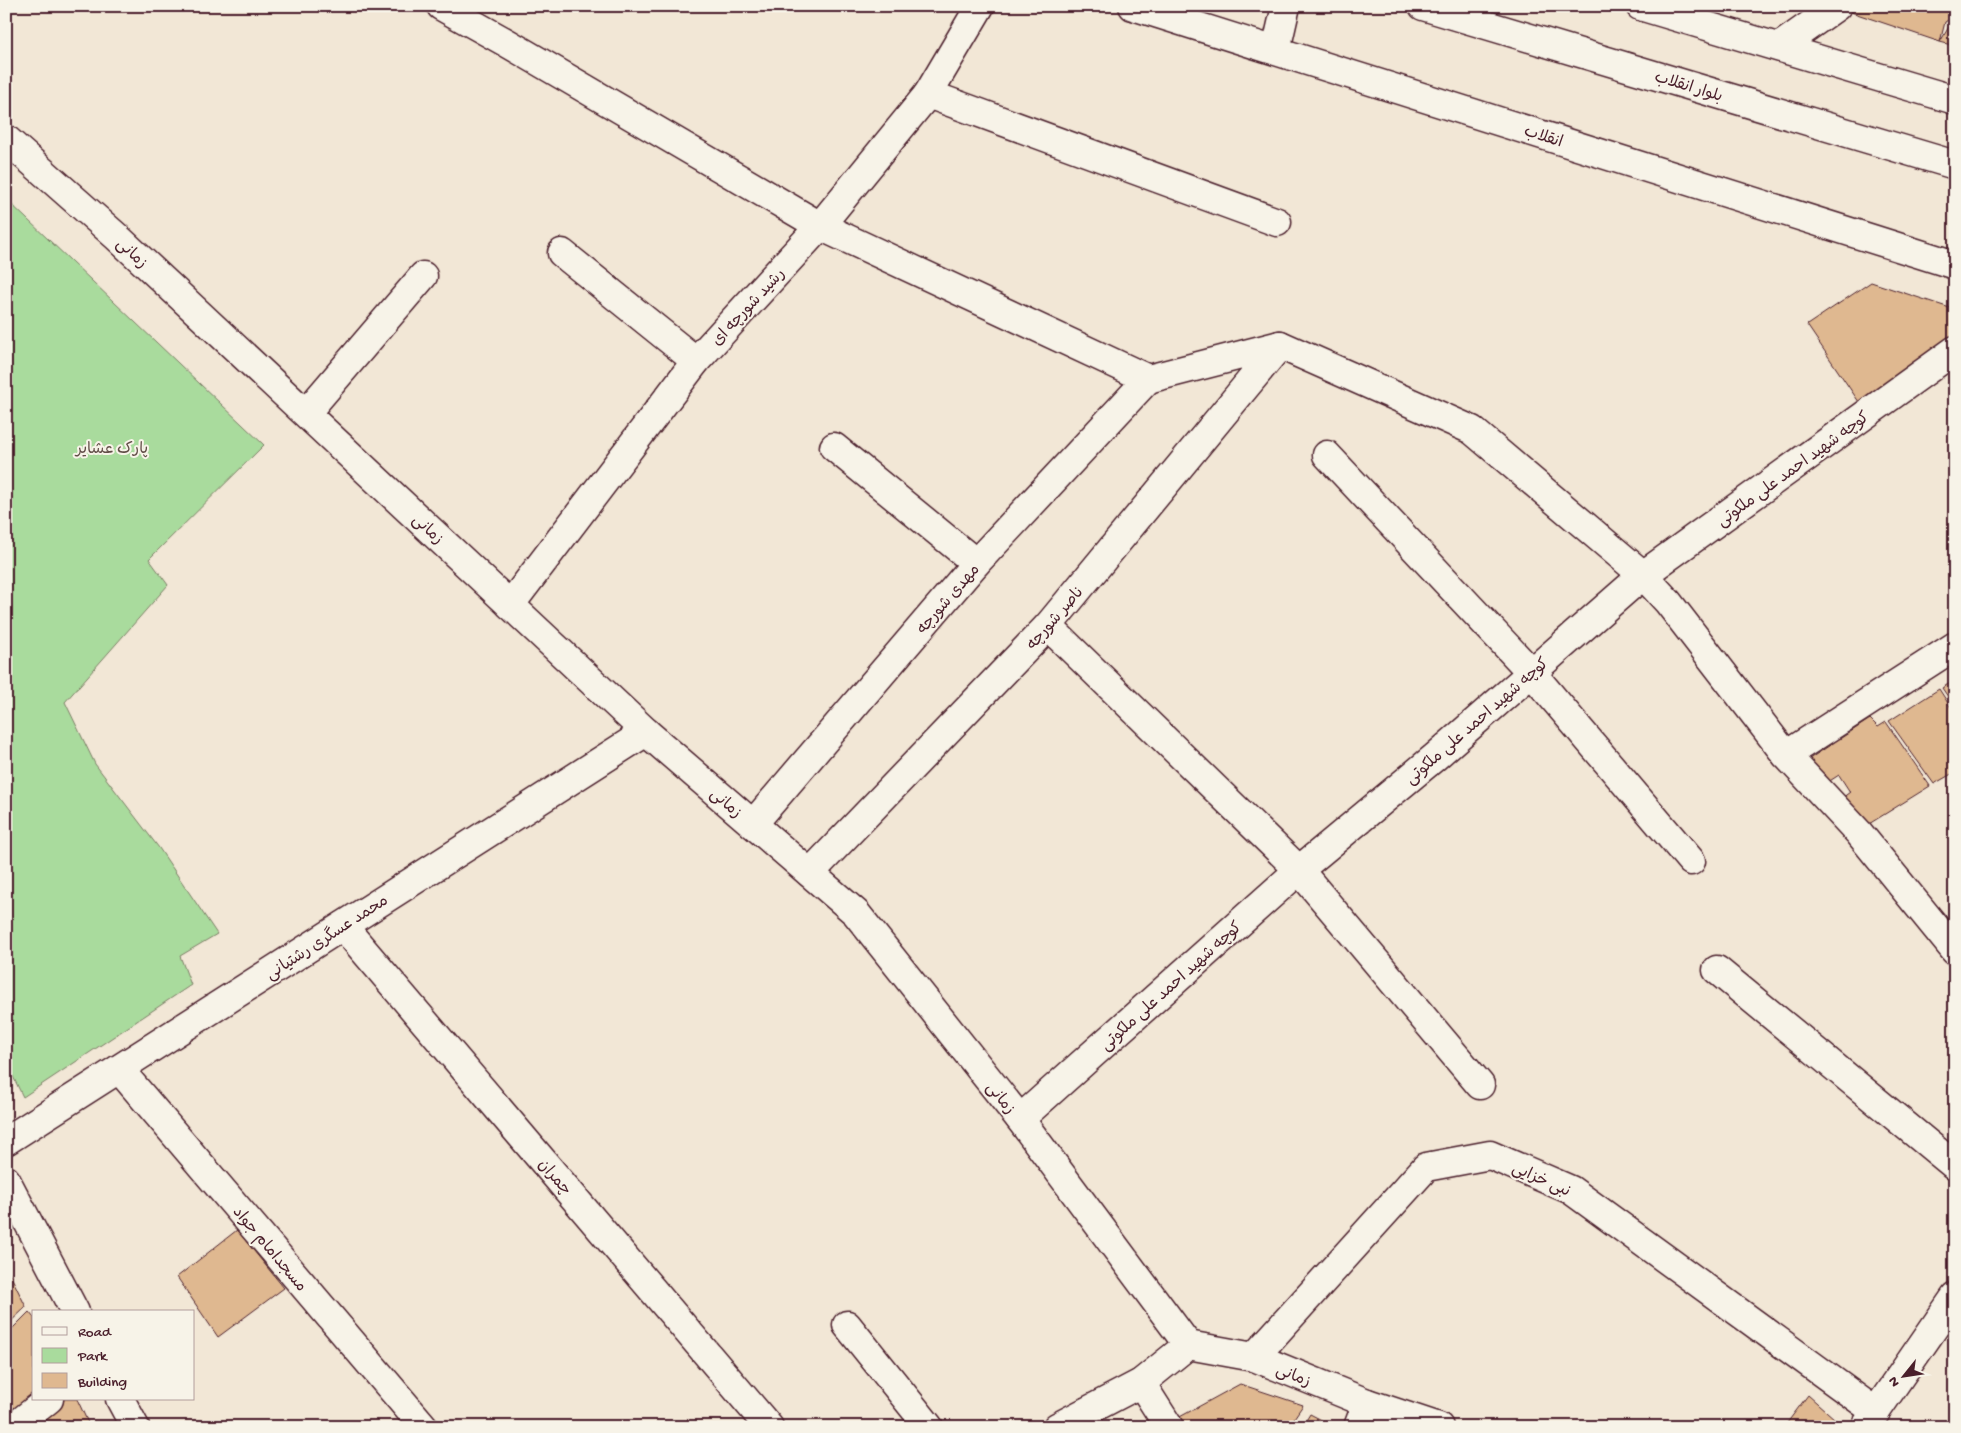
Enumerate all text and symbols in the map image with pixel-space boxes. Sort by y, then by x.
street label: بلوار انقلاب [1652,69,1724,108]
street label: انقلاب [1521,123,1565,153]
street label: زمانی [111,235,150,274]
street label: رشید شورچه ای [709,266,790,351]
street label: کوچه شهید احمد علی ملکوتی [1714,409,1874,533]
park label: پارک عشایر [74,441,148,460]
street label: زمانی [407,511,446,550]
street label: مهدی شورچه [914,561,985,639]
street label: ناصر شورچه [1024,584,1089,655]
street label: کوچه شهید احمد علی ملکوتی [1403,655,1554,790]
street label: زمانی [705,786,744,824]
street label: محمد عسگری رشتیانی [262,890,393,986]
street label: کوچه شهید احمد علی ملکوتی [1098,919,1247,1056]
street label: زمانی [981,1079,1018,1119]
street label: چمران [533,1156,574,1200]
street label: نبی خزایی [1509,1160,1573,1202]
street label: مسجدامام جواد [227,1204,309,1297]
legend [32,1310,195,1400]
text: Road [78,1324,112,1342]
text: Park [77,1348,108,1366]
north arrow [1878,1350,1928,1400]
street label: زمانی [1273,1362,1313,1393]
text: N [1885,1373,1905,1389]
text: Building [77,1374,127,1392]

